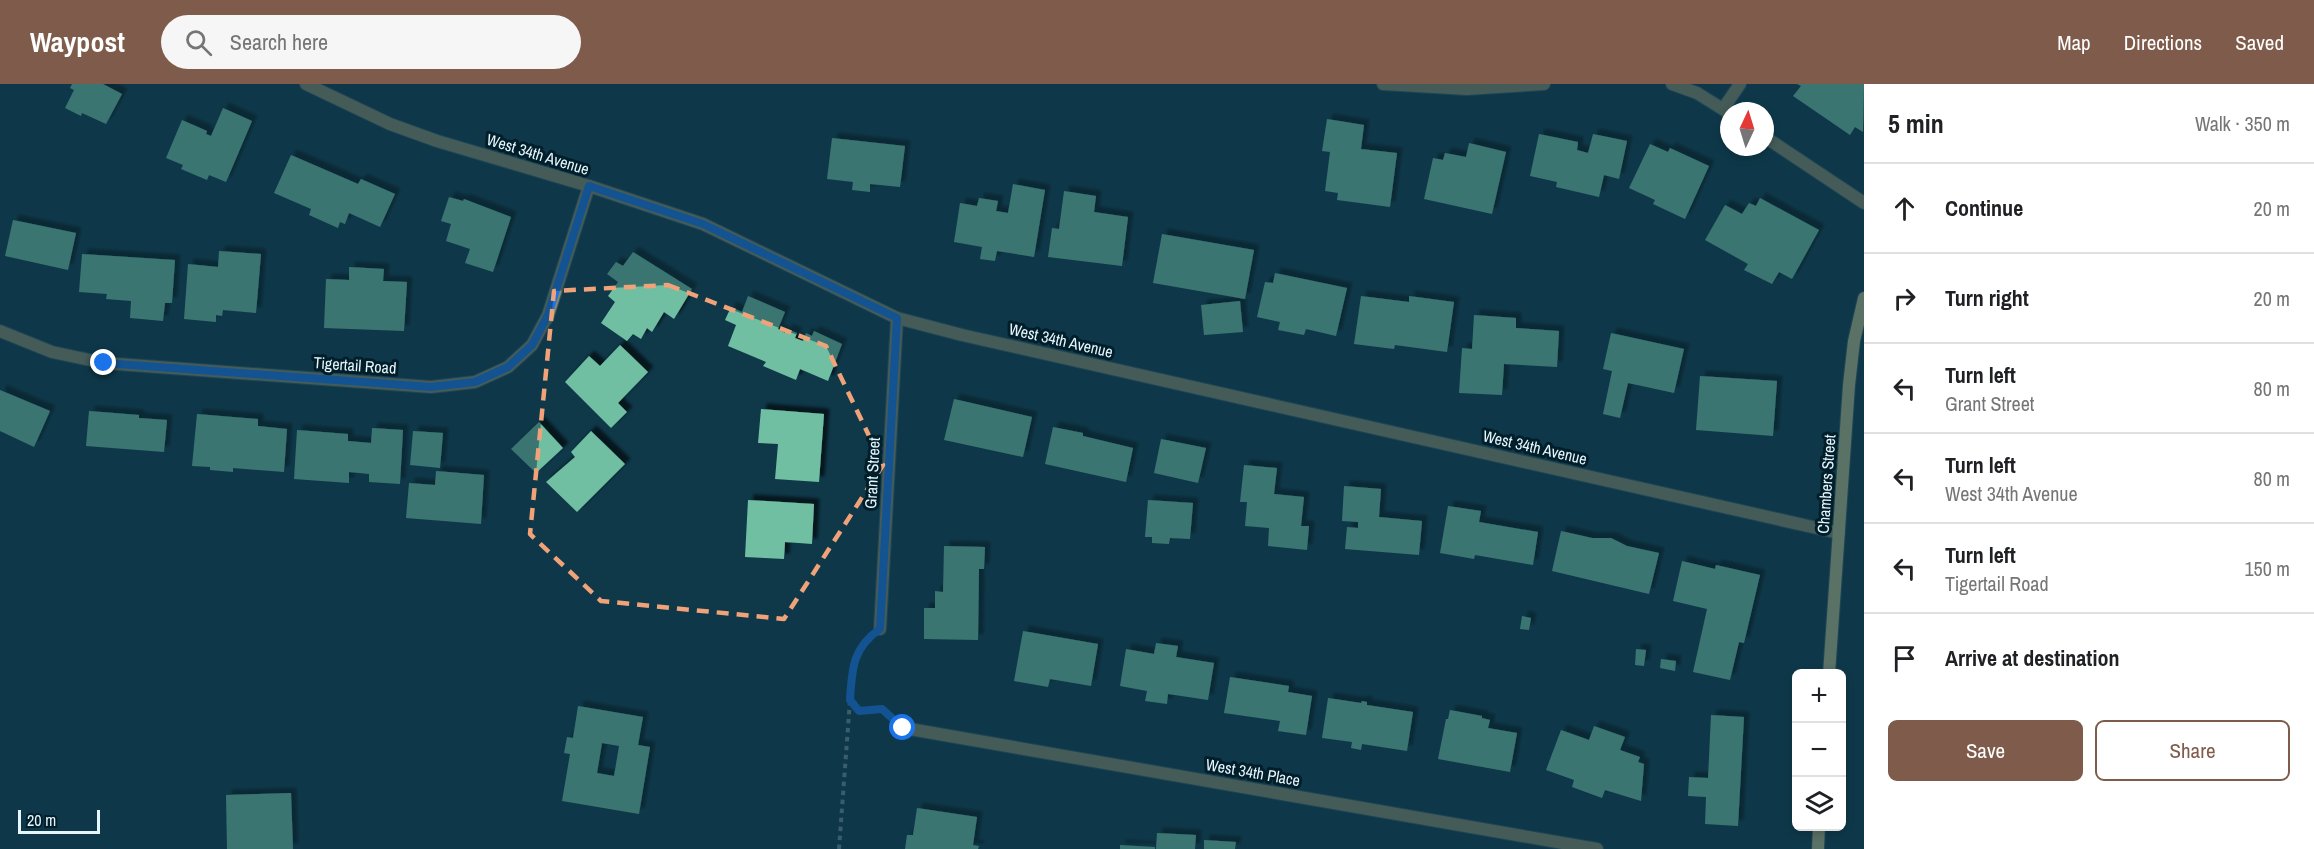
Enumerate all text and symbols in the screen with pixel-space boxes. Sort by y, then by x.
search box [161,15,581,69]
text: Waypost [30,23,125,61]
icon: search [182,26,215,59]
text: Search here [230,27,328,57]
text: Map [2057,28,2091,57]
text: Directions [2124,28,2202,57]
text: Saved [2235,28,2284,57]
north arrow [1720,102,1774,156]
text: 5 min [1888,106,1944,141]
text: Walk · 350 m [2195,110,2290,137]
street label: West 34th Avenue [484,128,592,180]
icon: ahead [1888,192,1921,225]
text: Continue [1945,193,2023,223]
text: 20 m [2254,195,2290,222]
icon: right [1888,282,1921,315]
text: Turn right [1945,283,2029,313]
text: 20 m [2254,285,2290,312]
street label: West 34th Avenue [1007,317,1115,363]
route end [90,349,116,375]
street label: Tigertail Road [313,351,397,379]
text: Turn left [1945,360,2016,390]
icon: left [1888,372,1921,405]
text: 80 m [2254,375,2290,402]
text: Grant Street [1945,390,2034,417]
street label: West 34th Avenue [1481,424,1589,470]
street label: Chambers Street [1812,433,1840,534]
street label: Grant Street [859,436,885,509]
text: Turn left [1945,450,2016,480]
icon: left [1888,462,1921,495]
text: 80 m [2254,465,2290,492]
text: West 34th Avenue [1945,480,2078,507]
text: Turn left [1945,540,2016,570]
icon: left [1888,552,1921,585]
text: 150 m [2244,555,2290,582]
text: Tigertail Road [1945,570,2049,597]
icon: arrive [1888,642,1921,675]
text: Arrive at destination [1945,643,2119,673]
map controls [1792,669,1846,831]
button: + [1792,669,1846,723]
route start [889,714,915,740]
button: Save [1888,720,2083,781]
button: Share [2095,720,2290,781]
button: − [1792,723,1846,777]
street label: West 34th Place [1204,753,1302,791]
button: layers [1792,777,1846,831]
scale bar [18,807,100,834]
text: 20 m [27,809,56,831]

